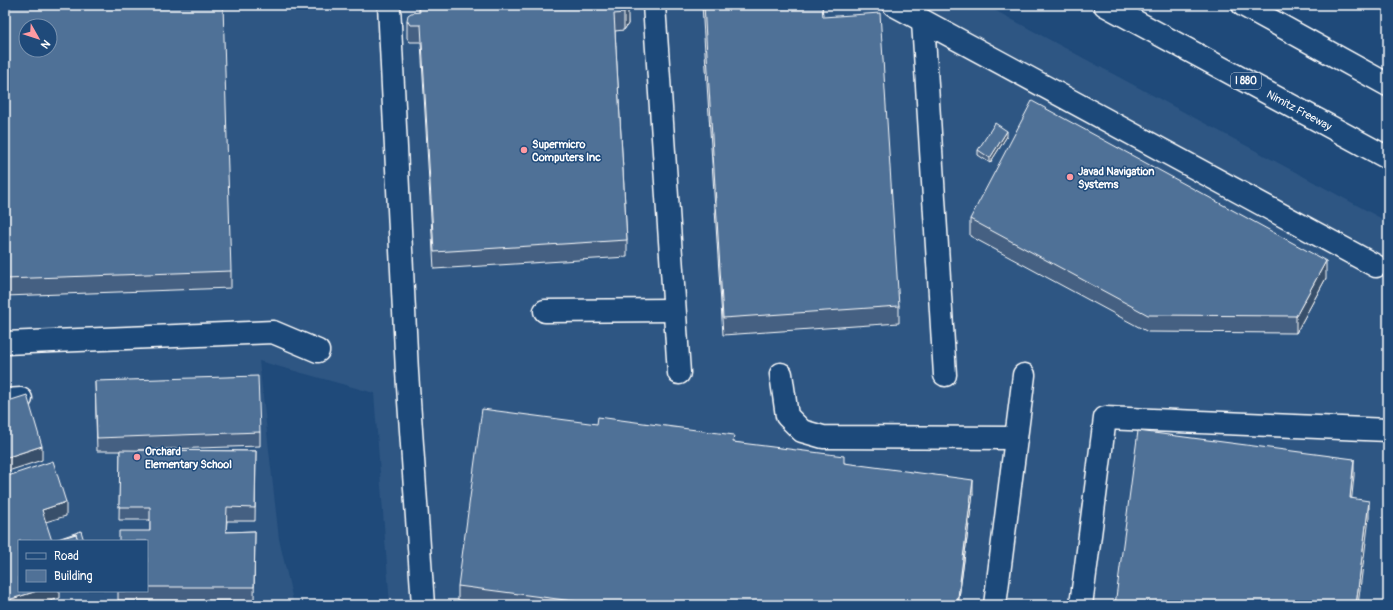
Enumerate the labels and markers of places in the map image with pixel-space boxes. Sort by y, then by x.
place label: Supermicro Computers Inc [532,138,601,164]
marker: Supermicro Computers Inc [519,145,529,155]
place label: Javad Navigation Systems [1078,165,1154,191]
marker: Javad Navigation Systems [1065,172,1075,182]
place label: Orchard Elementary School [145,445,232,471]
marker: Orchard Elementary School [132,452,142,462]

